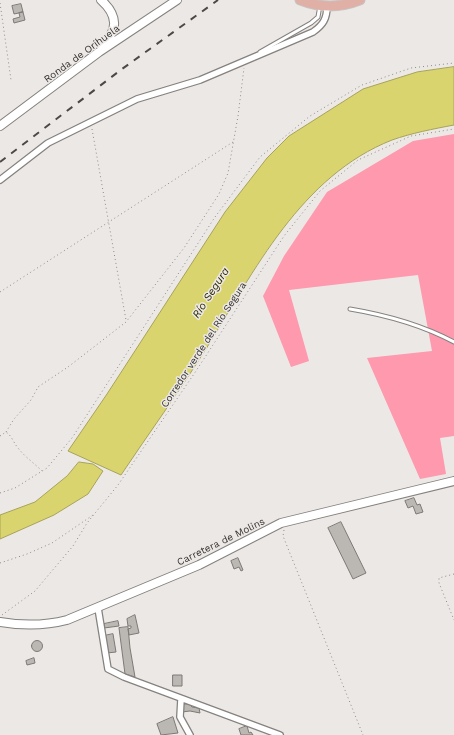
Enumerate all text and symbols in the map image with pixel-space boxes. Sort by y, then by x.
street label: Ronda de Orihuela [42,23,122,85]
water label: Río Segura [190,265,232,321]
street label: Corredor verde del Río Segura [159,280,249,410]
street label: Carretera de Molins [175,516,267,568]

